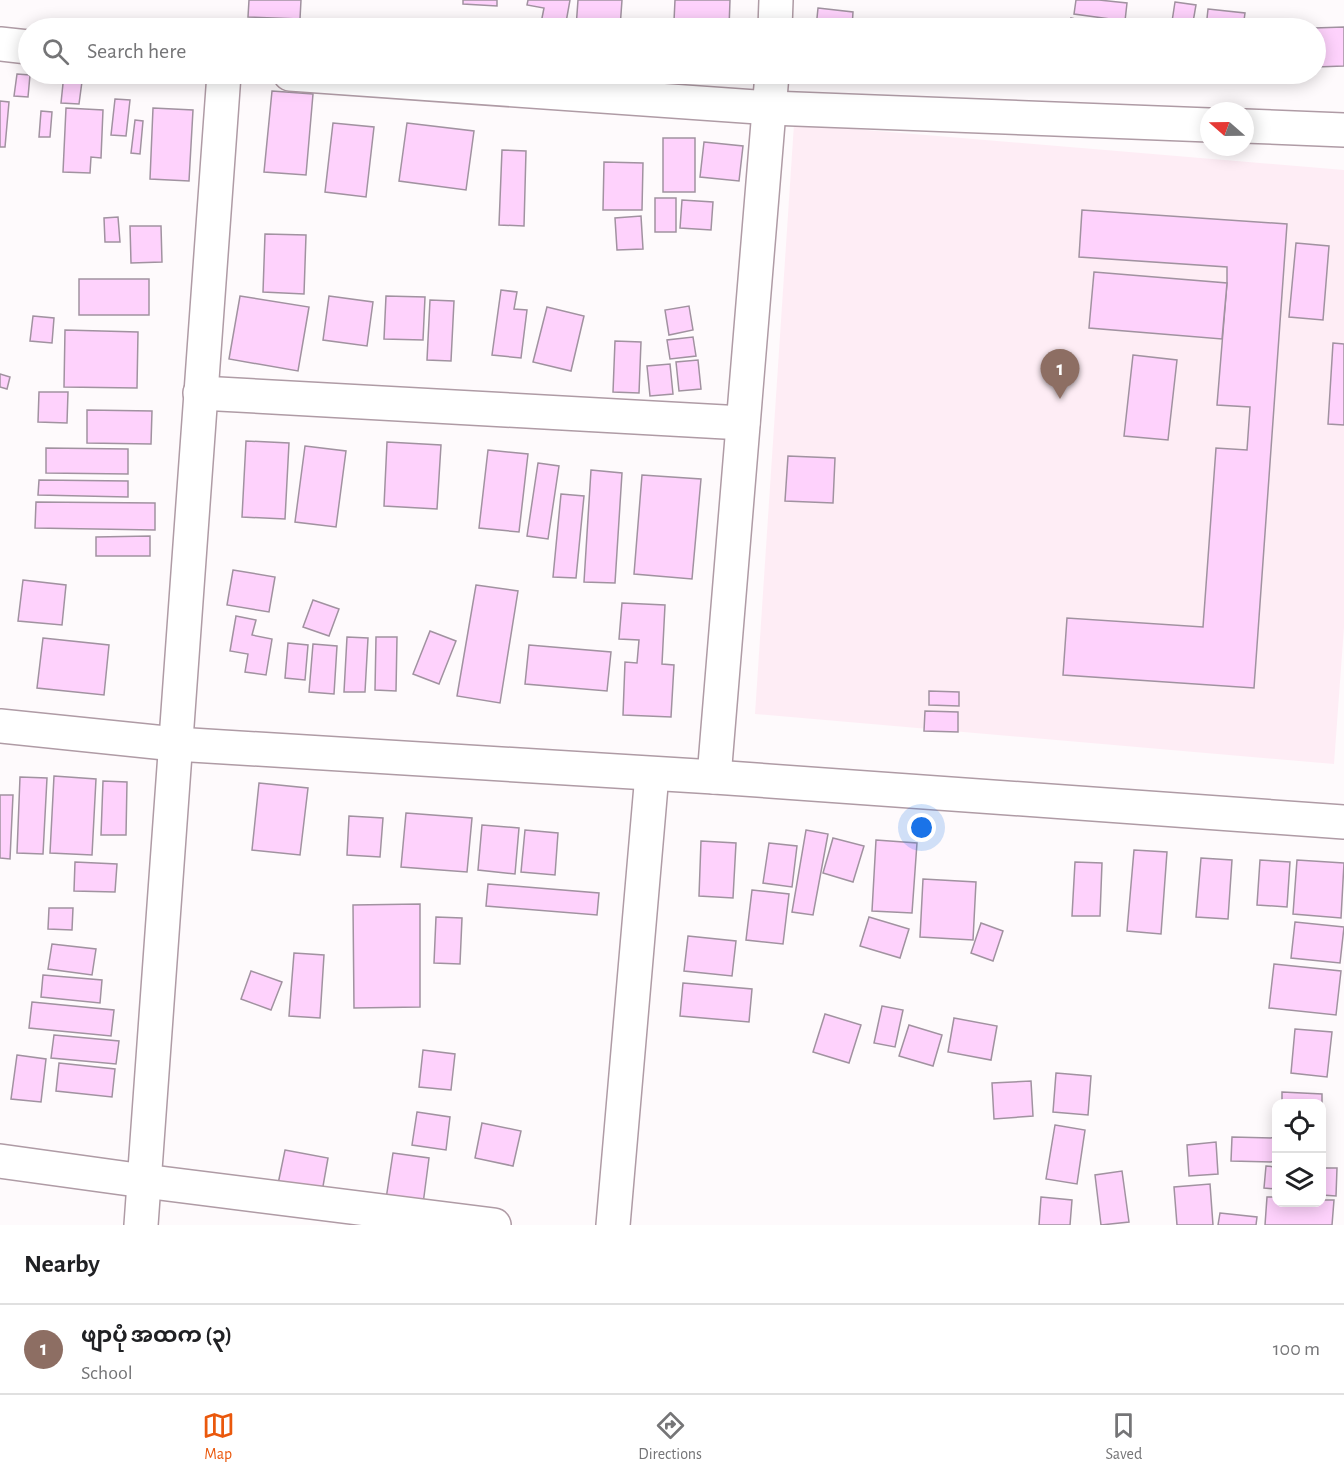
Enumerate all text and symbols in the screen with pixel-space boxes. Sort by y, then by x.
search box [18,18,1326,84]
icon: search [39,35,72,68]
text: Search here [87,40,186,62]
north arrow [1200,102,1254,156]
pin: 1 [1040,350,1080,399]
your location [907,813,936,842]
map controls [1272,1099,1326,1207]
button: locate [1272,1099,1326,1153]
button: layers [1272,1153,1326,1207]
text: Nearby [24,1251,100,1277]
text: ဖျာပုံ အထက (၃) [81,1324,232,1346]
text: 1 [40,1339,47,1359]
text: 100 m [1273,1339,1320,1359]
text: School [81,1363,133,1383]
tab: Map [202,1409,235,1464]
tab: Directions [638,1409,702,1464]
tab: Saved [1106,1409,1142,1464]

